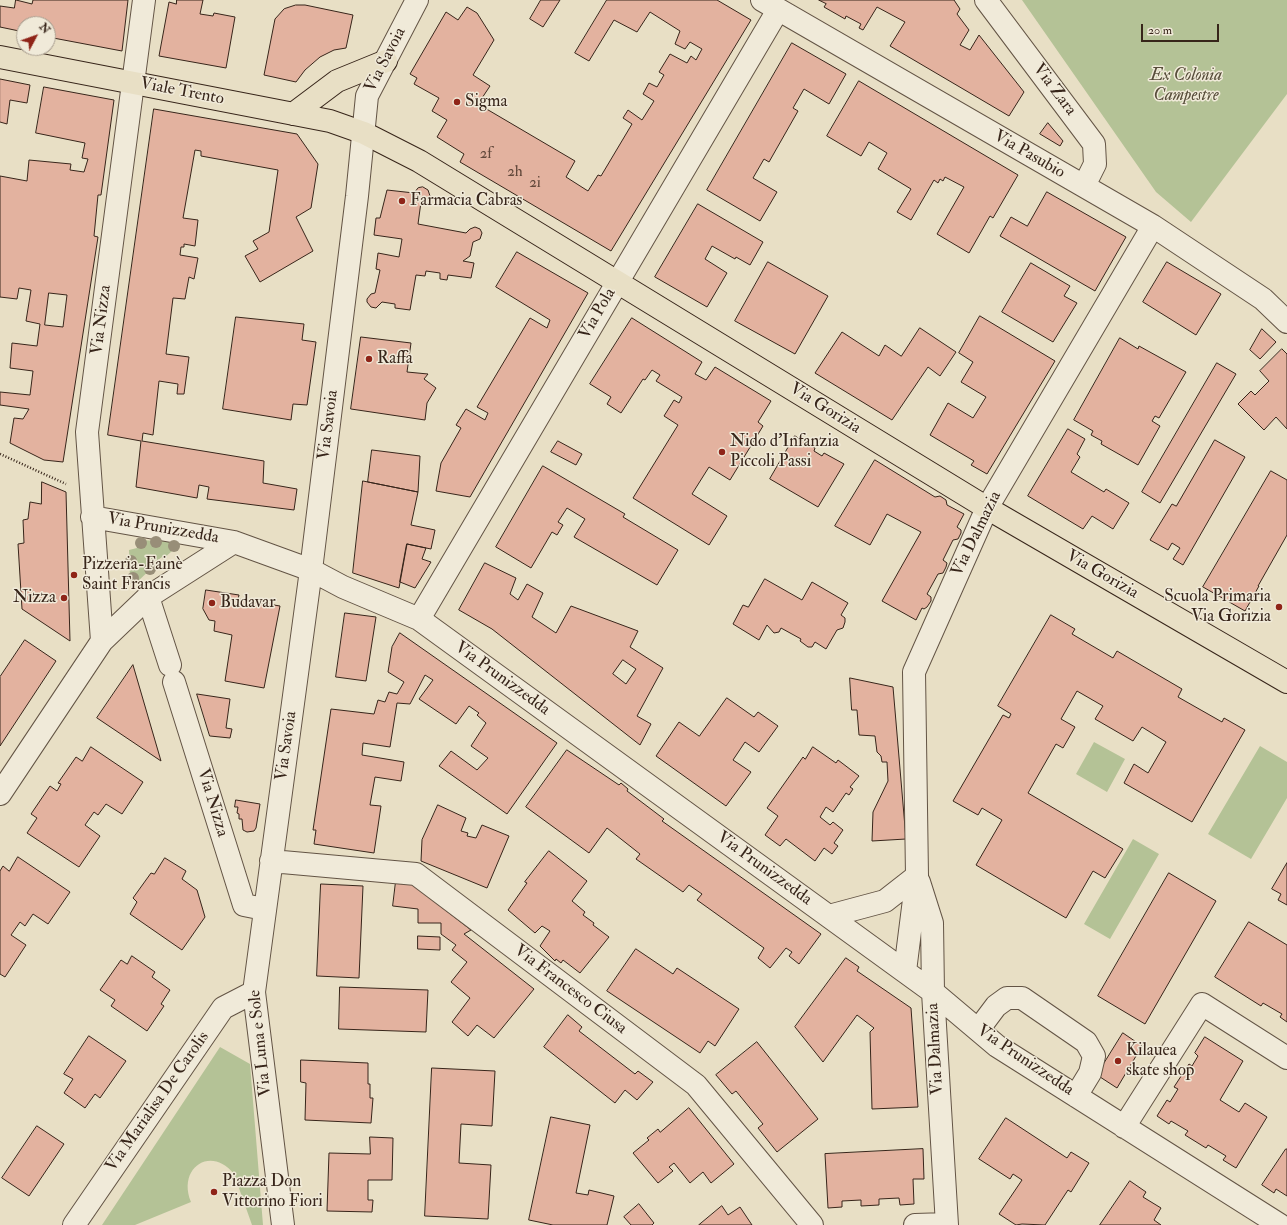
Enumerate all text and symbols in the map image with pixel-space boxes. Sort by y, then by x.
north arrow [16,16,56,56]
scale bar [1143,16,1221,42]
text: N [37,20,53,36]
text: 20 m [1148,23,1172,38]
street label: Via Savoia [361,24,411,96]
street label: Via Zara [1028,60,1080,120]
park label: Ex Colonia Campestre [1150,66,1222,106]
street label: Viale Trento [138,74,226,110]
place label: Sigma [465,92,507,112]
marker: Sigma [452,97,462,107]
street label: Via Pasubio [990,126,1068,184]
house number: 2f [480,146,492,164]
house number: 2h [507,164,523,182]
house number: 2i [529,175,541,193]
place label: Farmacia Cabras [410,191,522,211]
marker: Farmacia Cabras [397,196,407,206]
street label: Via Nizza [88,284,116,356]
street label: Via Pola [575,285,621,343]
place label: Raffa [377,349,413,369]
marker: Raffa [364,354,374,364]
street label: Via Gorizia [786,379,864,439]
street label: Via Savoia [315,389,343,461]
place label: Nido d'Infanzia Piccoli Passi [730,432,839,472]
marker: Nido d'Infanzia Piccoli Passi [717,447,727,457]
street label: Via Dalmazia [948,488,1006,580]
street label: Via Prunizzedda [106,509,220,549]
street label: Via Gorizia [1062,546,1142,604]
place label: Pizzeria-Fainè Saint Francis [82,555,183,595]
marker: Pizzeria-Fainè Saint Francis [69,570,79,580]
place label: Scuola Primaria Via Gorizia [1164,587,1271,627]
place label: Nizza [13,588,56,608]
marker: Nizza [59,593,69,603]
place label: Budavar [220,593,276,613]
marker: Budavar [207,598,217,608]
marker: Scuola Primaria Via Gorizia [1274,602,1284,612]
street label: Via Prunizzedda [450,638,554,720]
street label: Via Savoia [272,710,302,782]
street label: Via Nizza [192,766,232,840]
street label: Via Prunizzedda [712,828,816,910]
street label: Via Francesco Ciusa [510,941,630,1039]
street label: Via Luna e Sole [245,989,277,1097]
street label: Via Dalmazia [923,1002,949,1096]
street label: Via Prunizzedda [973,1021,1077,1101]
street label: Via Marialisa De Carolis [102,1028,214,1176]
place label: Kilauea skate shop [1126,1041,1194,1081]
marker: Kilauea skate shop [1113,1056,1123,1066]
place label: Piazza Don Vittorino Fiori [222,1172,323,1212]
marker: Piazza Don Vittorino Fiori [209,1187,219,1197]

